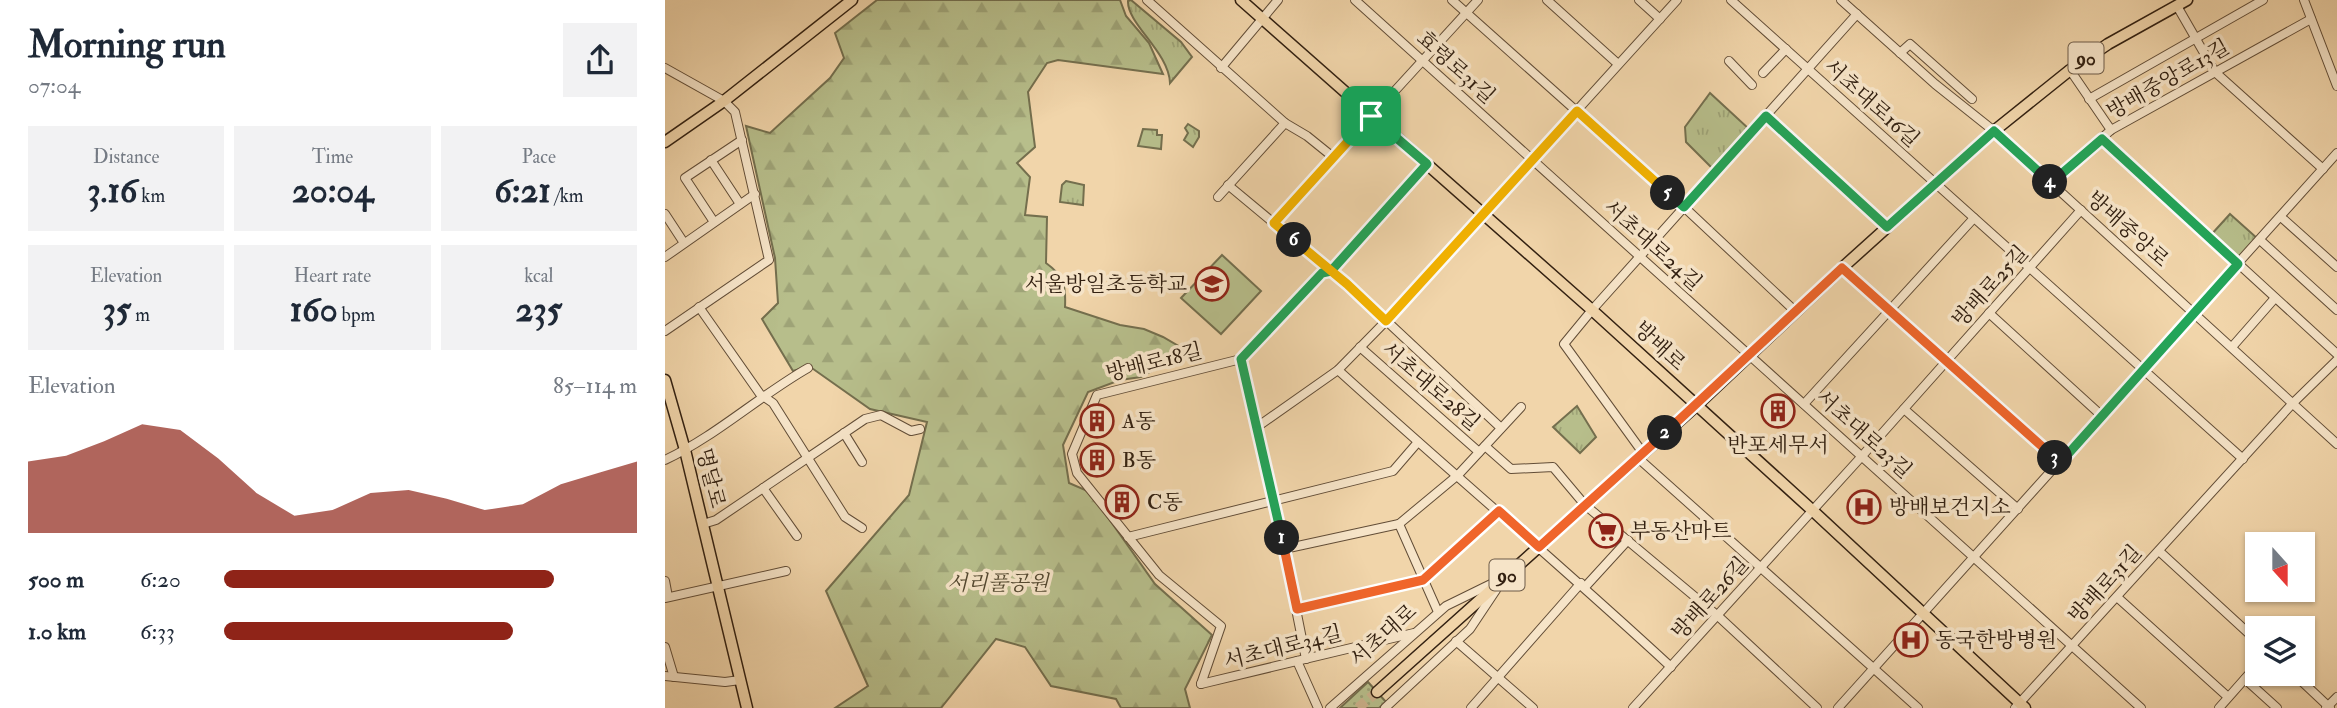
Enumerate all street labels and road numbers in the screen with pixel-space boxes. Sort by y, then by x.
street label: 효령로31길 [1411,25,1501,110]
street label: 방배중앙로13길 [2102,33,2234,125]
road number: 90 [2069,43,2103,74]
street label: 서초대로16길 [1818,53,1925,153]
street label: 방배중앙로 [2081,185,2174,273]
street label: 서초대로24길 [1598,194,1708,297]
street label: 방배로25길 [1947,240,2034,333]
street label: 방배로 [1628,316,1691,377]
street label: 서초대로28길 [1376,336,1486,437]
street label: 방배로18길 [1103,337,1205,387]
street label: 서초대로23길 [1810,384,1917,485]
street label: 명달로 [690,445,731,511]
street label: 방배로31길 [2063,539,2148,629]
street label: 방배로26길 [1666,551,1755,645]
road number: 90 [1489,560,1525,590]
street label: 서초대로 [1344,598,1423,673]
street label: 서초대로34길 [1221,620,1345,675]

